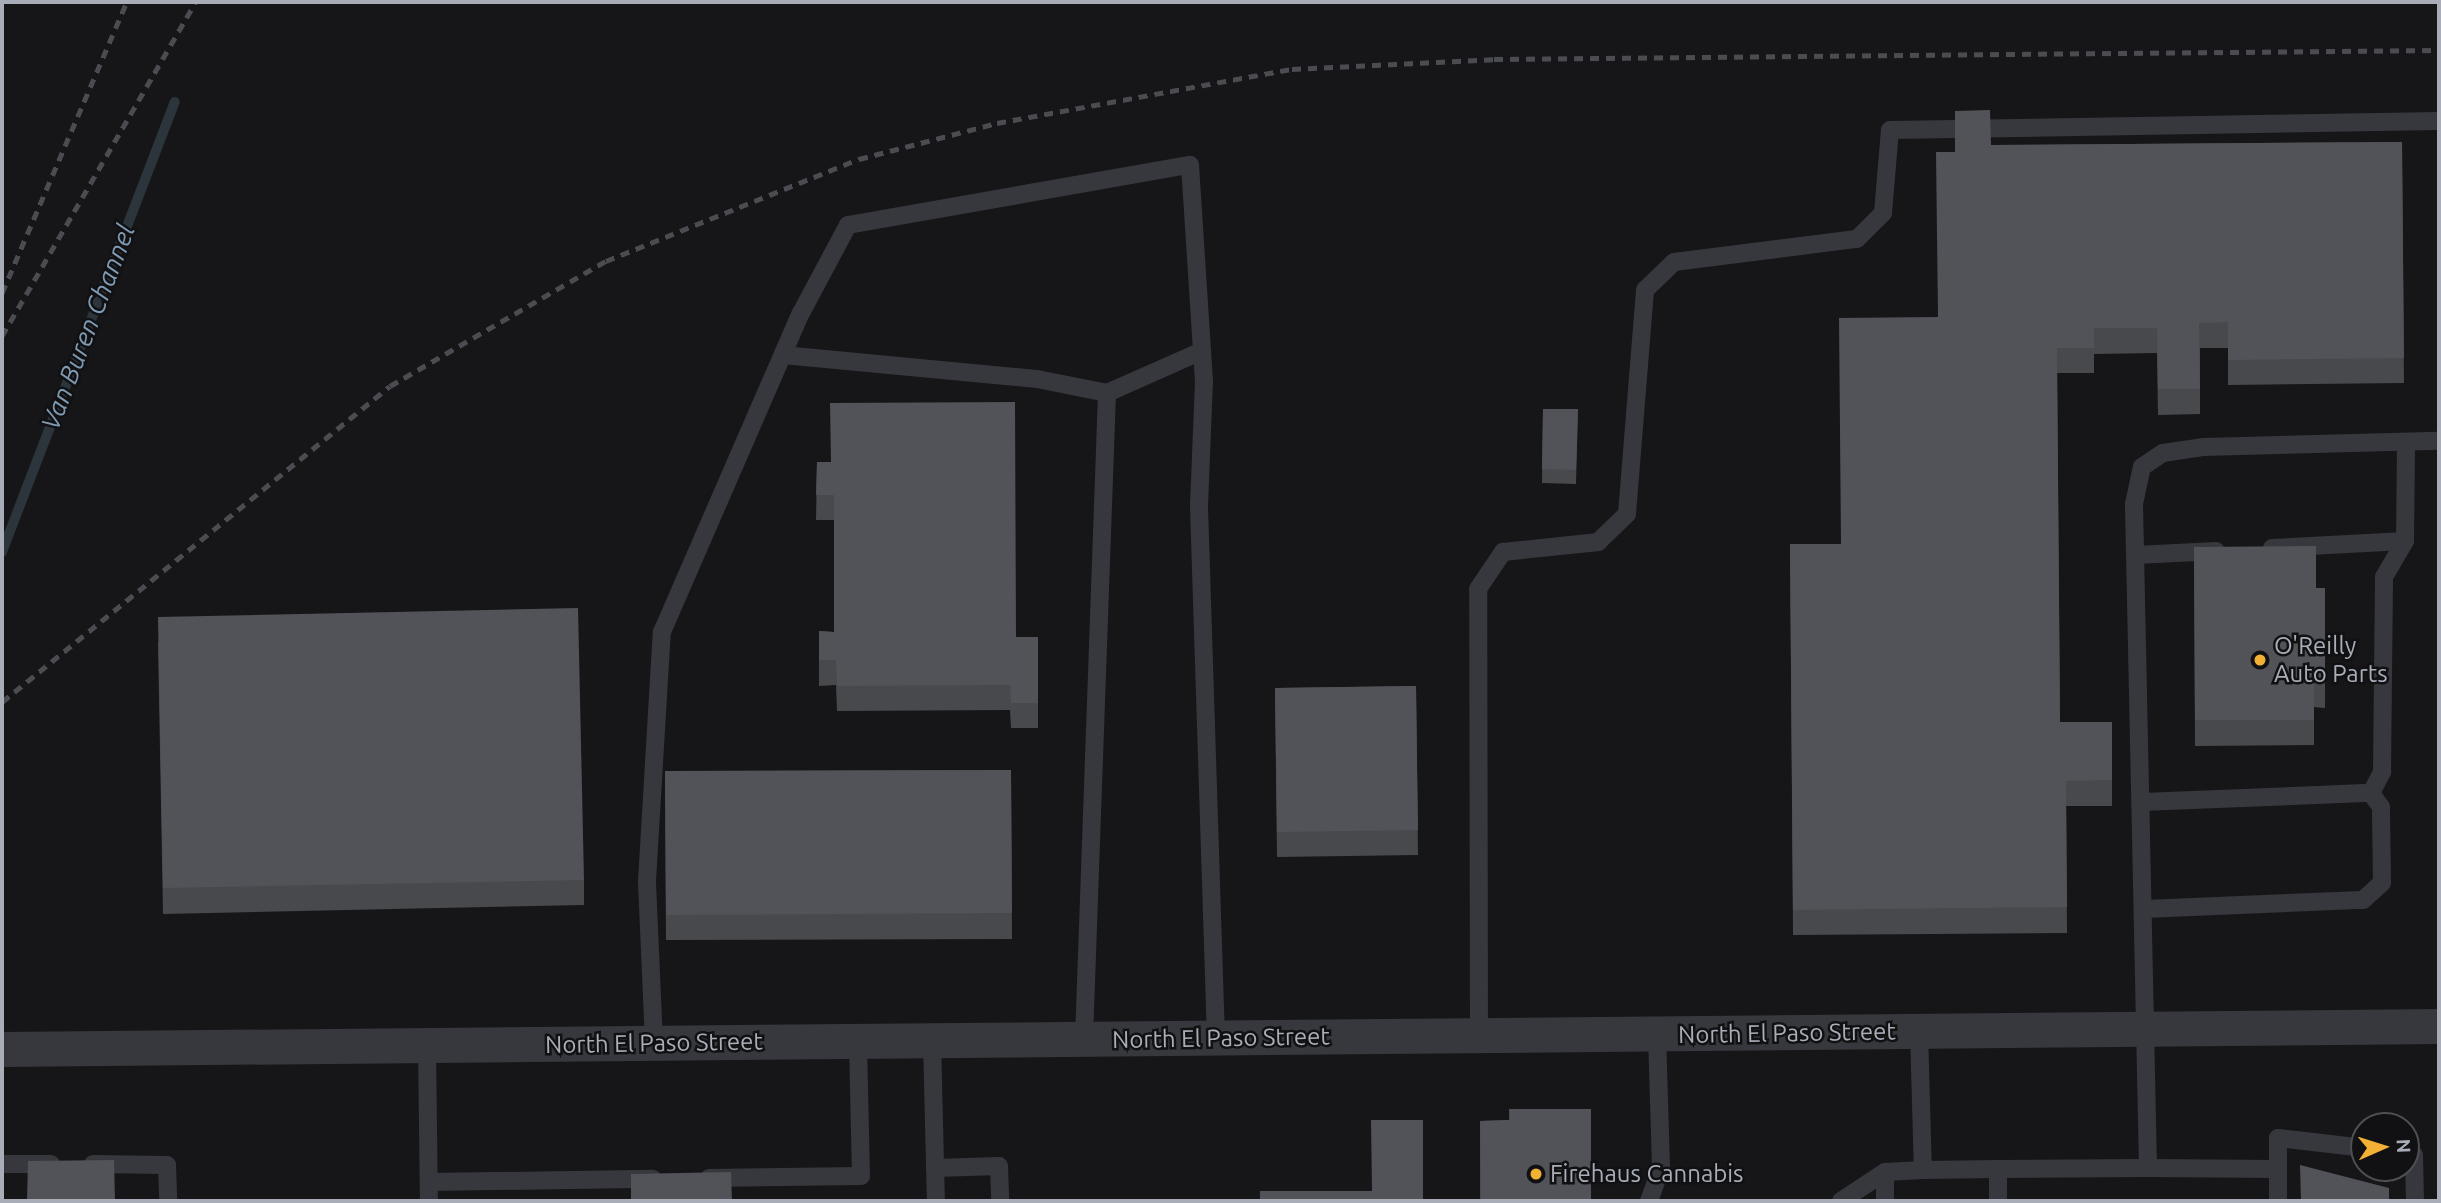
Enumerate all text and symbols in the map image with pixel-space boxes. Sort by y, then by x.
water label: Van Buren Channel [34,220,142,434]
place label: O'Reilly Auto Parts [2274,632,2388,688]
marker: O'Reilly Auto Parts [2252,652,2268,668]
street label: North El Paso Street [1678,1017,1896,1049]
street label: North El Paso Street [1112,1022,1330,1054]
street label: North El Paso Street [545,1027,763,1059]
north arrow [2350,1112,2420,1182]
text: N [2393,1138,2415,1154]
place label: Firehaus Cannabis [1550,1160,1744,1188]
marker: Firehaus Cannabis [1528,1166,1544,1182]

